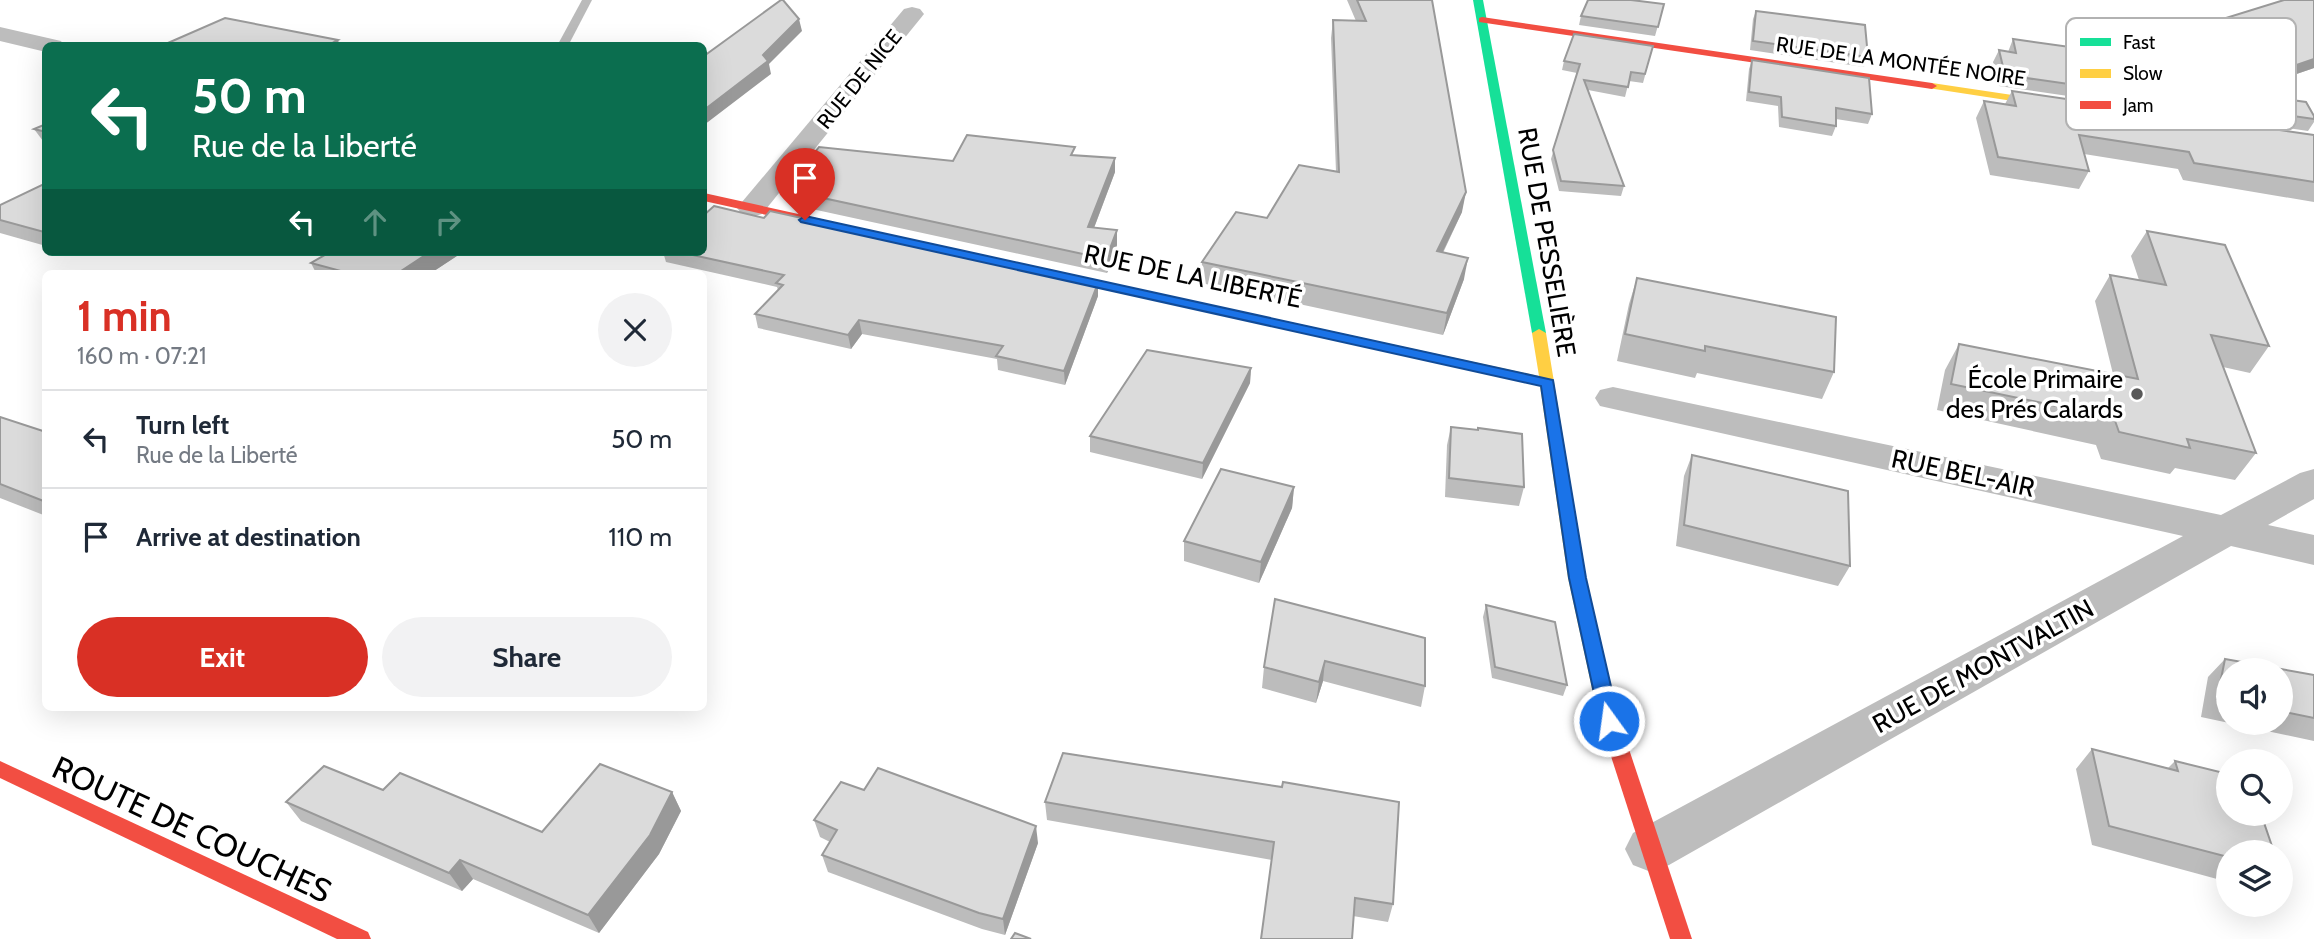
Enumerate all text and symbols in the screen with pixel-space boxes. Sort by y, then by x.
legend [2066,18,2296,130]
street label: RUE DE NICE [811,24,907,134]
street label: RUE DE LA MONTÉE NOIRE [1775,31,2027,91]
text: Fast [2123,31,2156,54]
text: Slow [2123,62,2163,85]
text: 50 m [192,66,307,125]
icon: left [77,70,168,161]
text: Jam [2122,94,2153,117]
street label: RUE DE PESSELIÈRE [1511,125,1583,359]
text: Rue de la Liberté [192,126,417,165]
pin [775,148,835,220]
icon: arrive [786,159,824,197]
icon: left [283,203,321,241]
icon: ahead [356,203,394,241]
icon: right [429,203,467,241]
street label: RUE DE LA LIBERTÉ [1081,237,1305,315]
text: 1 min [77,290,172,342]
button: close [598,293,672,367]
text: 160 m · 07:21 [77,342,207,370]
place label: École Primaire des Prés Calards [1946,363,2123,425]
marker: École Primaire des Prés Calards [2129,386,2145,402]
text: Turn left [136,409,229,441]
icon: left [77,420,115,458]
text: 50 m [611,423,672,455]
text: Rue de la Liberté [136,441,298,469]
street label: RUE BEL-AIR [1889,442,2038,504]
icon: arrive [77,518,115,556]
text: Arrive at destination [136,521,361,553]
text: 110 m [608,521,672,553]
street label: RUE DE MONTVALTIN [1867,592,2099,740]
button: Exit [77,617,368,697]
button: Share [382,617,672,697]
map controls [2216,658,2293,917]
button: sound [2216,658,2293,735]
position arrow [1572,684,1646,758]
street label: ROUTE DE COUCHES [46,747,338,911]
button: search [2216,749,2293,826]
button: layers [2216,840,2293,917]

